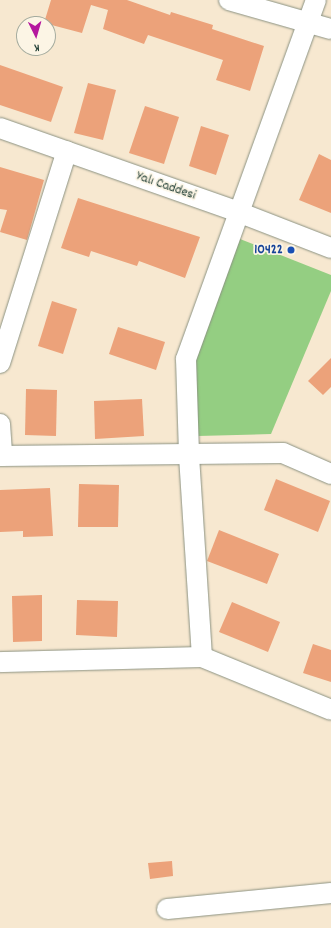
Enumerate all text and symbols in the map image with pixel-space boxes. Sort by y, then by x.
north arrow [16,16,56,56]
text: K [34,39,40,55]
street label: Yalı Caddesi [134,168,198,204]
place label: 10422 [254,242,283,258]
marker: 10422 [286,245,296,255]

